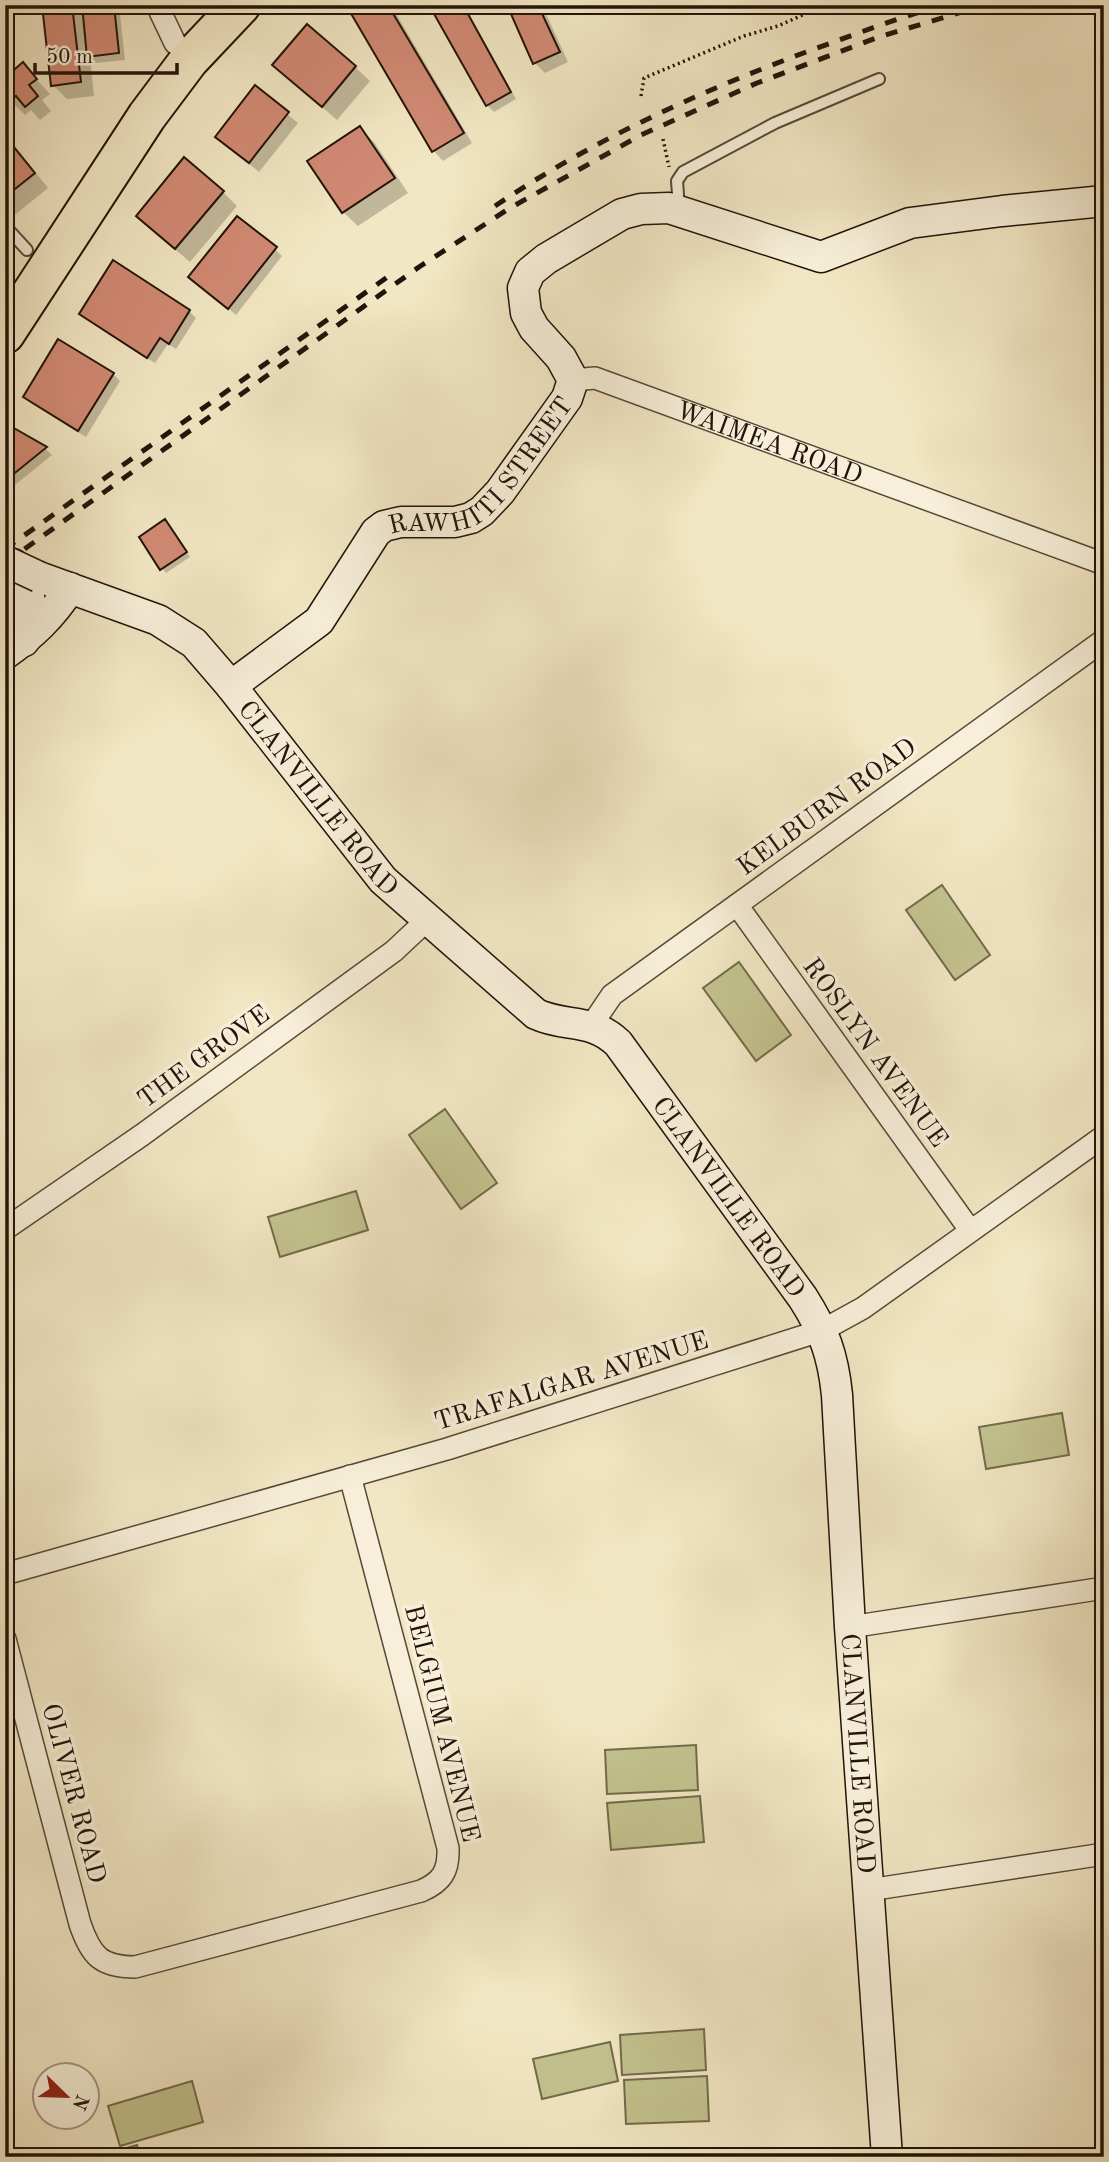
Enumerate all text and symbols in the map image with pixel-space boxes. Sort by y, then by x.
scale bar [35,32,177,76]
text: 50 m [46,47,93,68]
street label: RAWHITI STREET [386,393,578,540]
street label: WAIMEA ROAD [672,398,866,490]
street label: CLANVILLE ROAD [233,696,402,902]
street label: KELBURN ROAD [733,734,921,881]
street label: ROSLYN AVENUE [797,954,952,1153]
street label: THE GROVE [134,1001,275,1114]
street label: CLANVILLE ROAD [647,1093,809,1303]
street label: TRAFALGAR AVENUE [431,1328,712,1436]
street label: BELGIUM AVENUE [399,1602,483,1845]
street label: CLANVILLE ROAD [835,1632,878,1874]
street label: OLIVER ROAD [37,1701,110,1886]
north arrow [32,2060,102,2130]
text: N [68,2091,91,2112]

